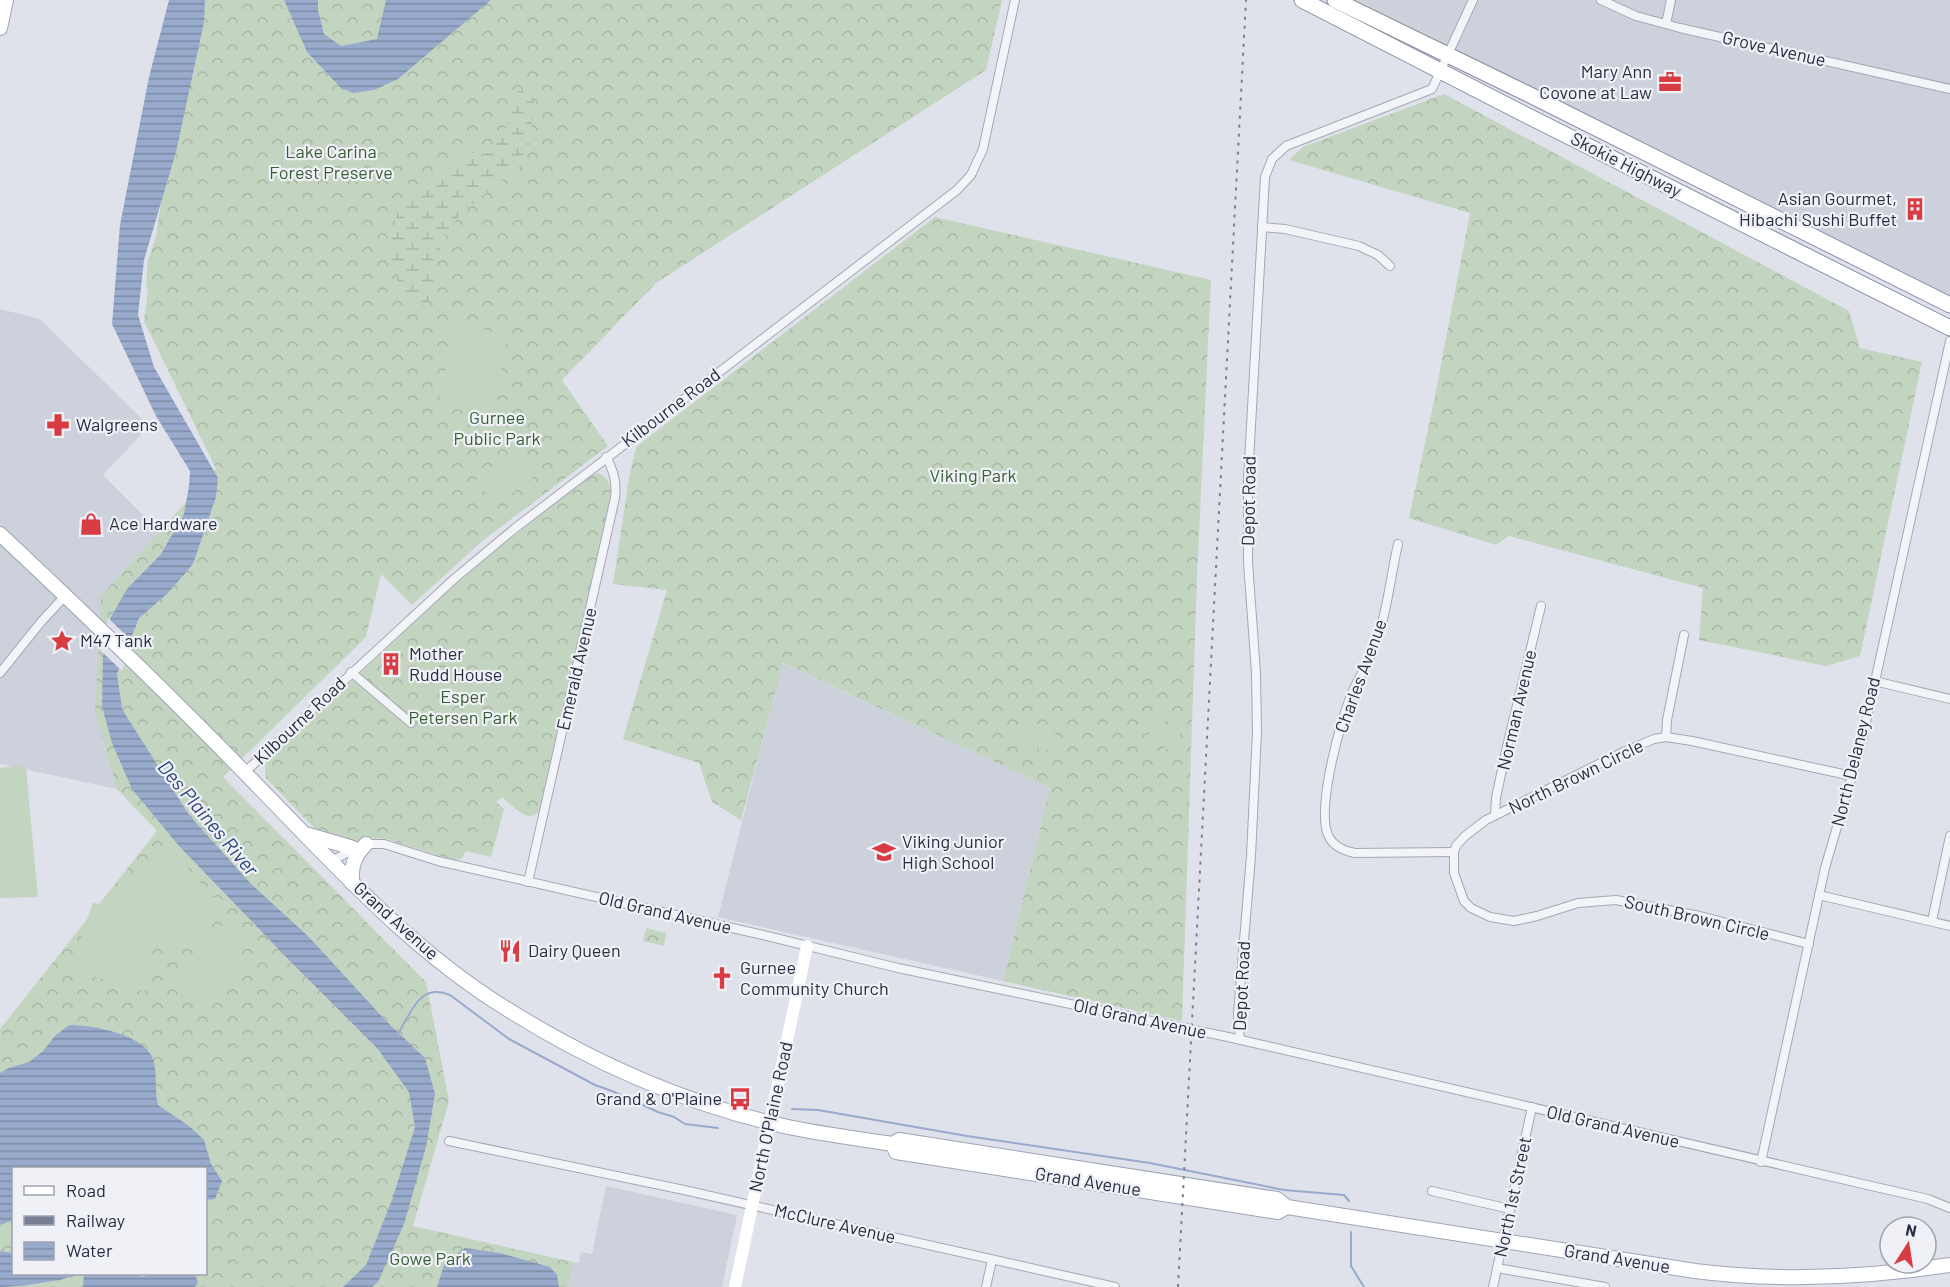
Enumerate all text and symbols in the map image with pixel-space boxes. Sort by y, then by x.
street label: Grove Avenue [1720,25,1828,71]
place label: Mary Ann Covone at Law [1539,60,1652,103]
office icon: Mary Ann Covone at Law [1657,69,1683,95]
street label: Skokie Highway [1567,127,1686,201]
park label: Lake Carina Forest Preserve [269,140,393,183]
place label: Asian Gourmet, Hibachi Sushi Buffet [1739,187,1897,230]
building icon: Asian Gourmet, Hibachi Sushi Buffet [1902,196,1928,222]
street label: Kilbourne Road [617,363,724,452]
park label: Gurnee Public Park [453,406,541,449]
pharmacy icon: Walgreens [45,412,71,438]
place label: Walgreens [76,413,158,435]
street label: Depot Road [1236,456,1260,546]
park label: Viking Park [929,464,1017,486]
shop icon: Ace Hardware [78,511,104,537]
place label: Ace Hardware [109,512,218,534]
street label: Emerald Avenue [551,605,601,733]
street label: Charles Avenue [1329,616,1391,736]
place icon: M47 Tank [49,628,75,654]
place label: M47 Tank [80,629,152,651]
place label: Mother Rudd House [409,642,502,685]
street label: Norman Avenue [1491,647,1541,772]
building icon: Mother Rudd House [378,651,404,677]
street label: Kilbourne Road [249,672,350,769]
street label: North Delaney Road [1826,675,1884,829]
park label: Esper Petersen Park [408,685,518,728]
street label: North Brown Circle [1505,734,1647,818]
water label: Des Plaines River [153,755,265,881]
place label: Viking Junior High School [902,830,1005,873]
school or university icon: Viking Junior High School [871,839,897,865]
street label: Grand Avenue [350,876,444,964]
street label: Old Grand Avenue [597,886,734,938]
street label: South Brown Circle [1622,890,1772,944]
restaurant icon: Dairy Queen [497,938,523,964]
place label: Dairy Queen [528,939,621,961]
street label: Depot Road [1228,940,1254,1032]
place label: Gurnee Community Church [740,956,889,999]
church icon: Gurnee Community Church [709,965,735,991]
street label: Old Grand Avenue [1072,993,1209,1043]
street label: North O'Plaine Road [743,1040,797,1194]
bus stop icon: Grand & O'Plaine [727,1086,753,1112]
place label: Grand & O'Plaine [595,1087,722,1109]
street label: Old Grand Avenue [1545,1100,1682,1152]
street label: North 1st Street [1488,1134,1536,1259]
street label: Grand Avenue [1034,1162,1143,1200]
legend [12,1167,207,1275]
text: Road [66,1179,106,1201]
street label: McClure Avenue [772,1198,898,1248]
text: Railway [66,1209,125,1231]
north arrow [1878,1215,1938,1275]
text: N [1904,1219,1918,1240]
text: Water [66,1239,113,1261]
street label: Grand Avenue [1563,1239,1672,1277]
park label: Gowe Park [389,1247,471,1269]

